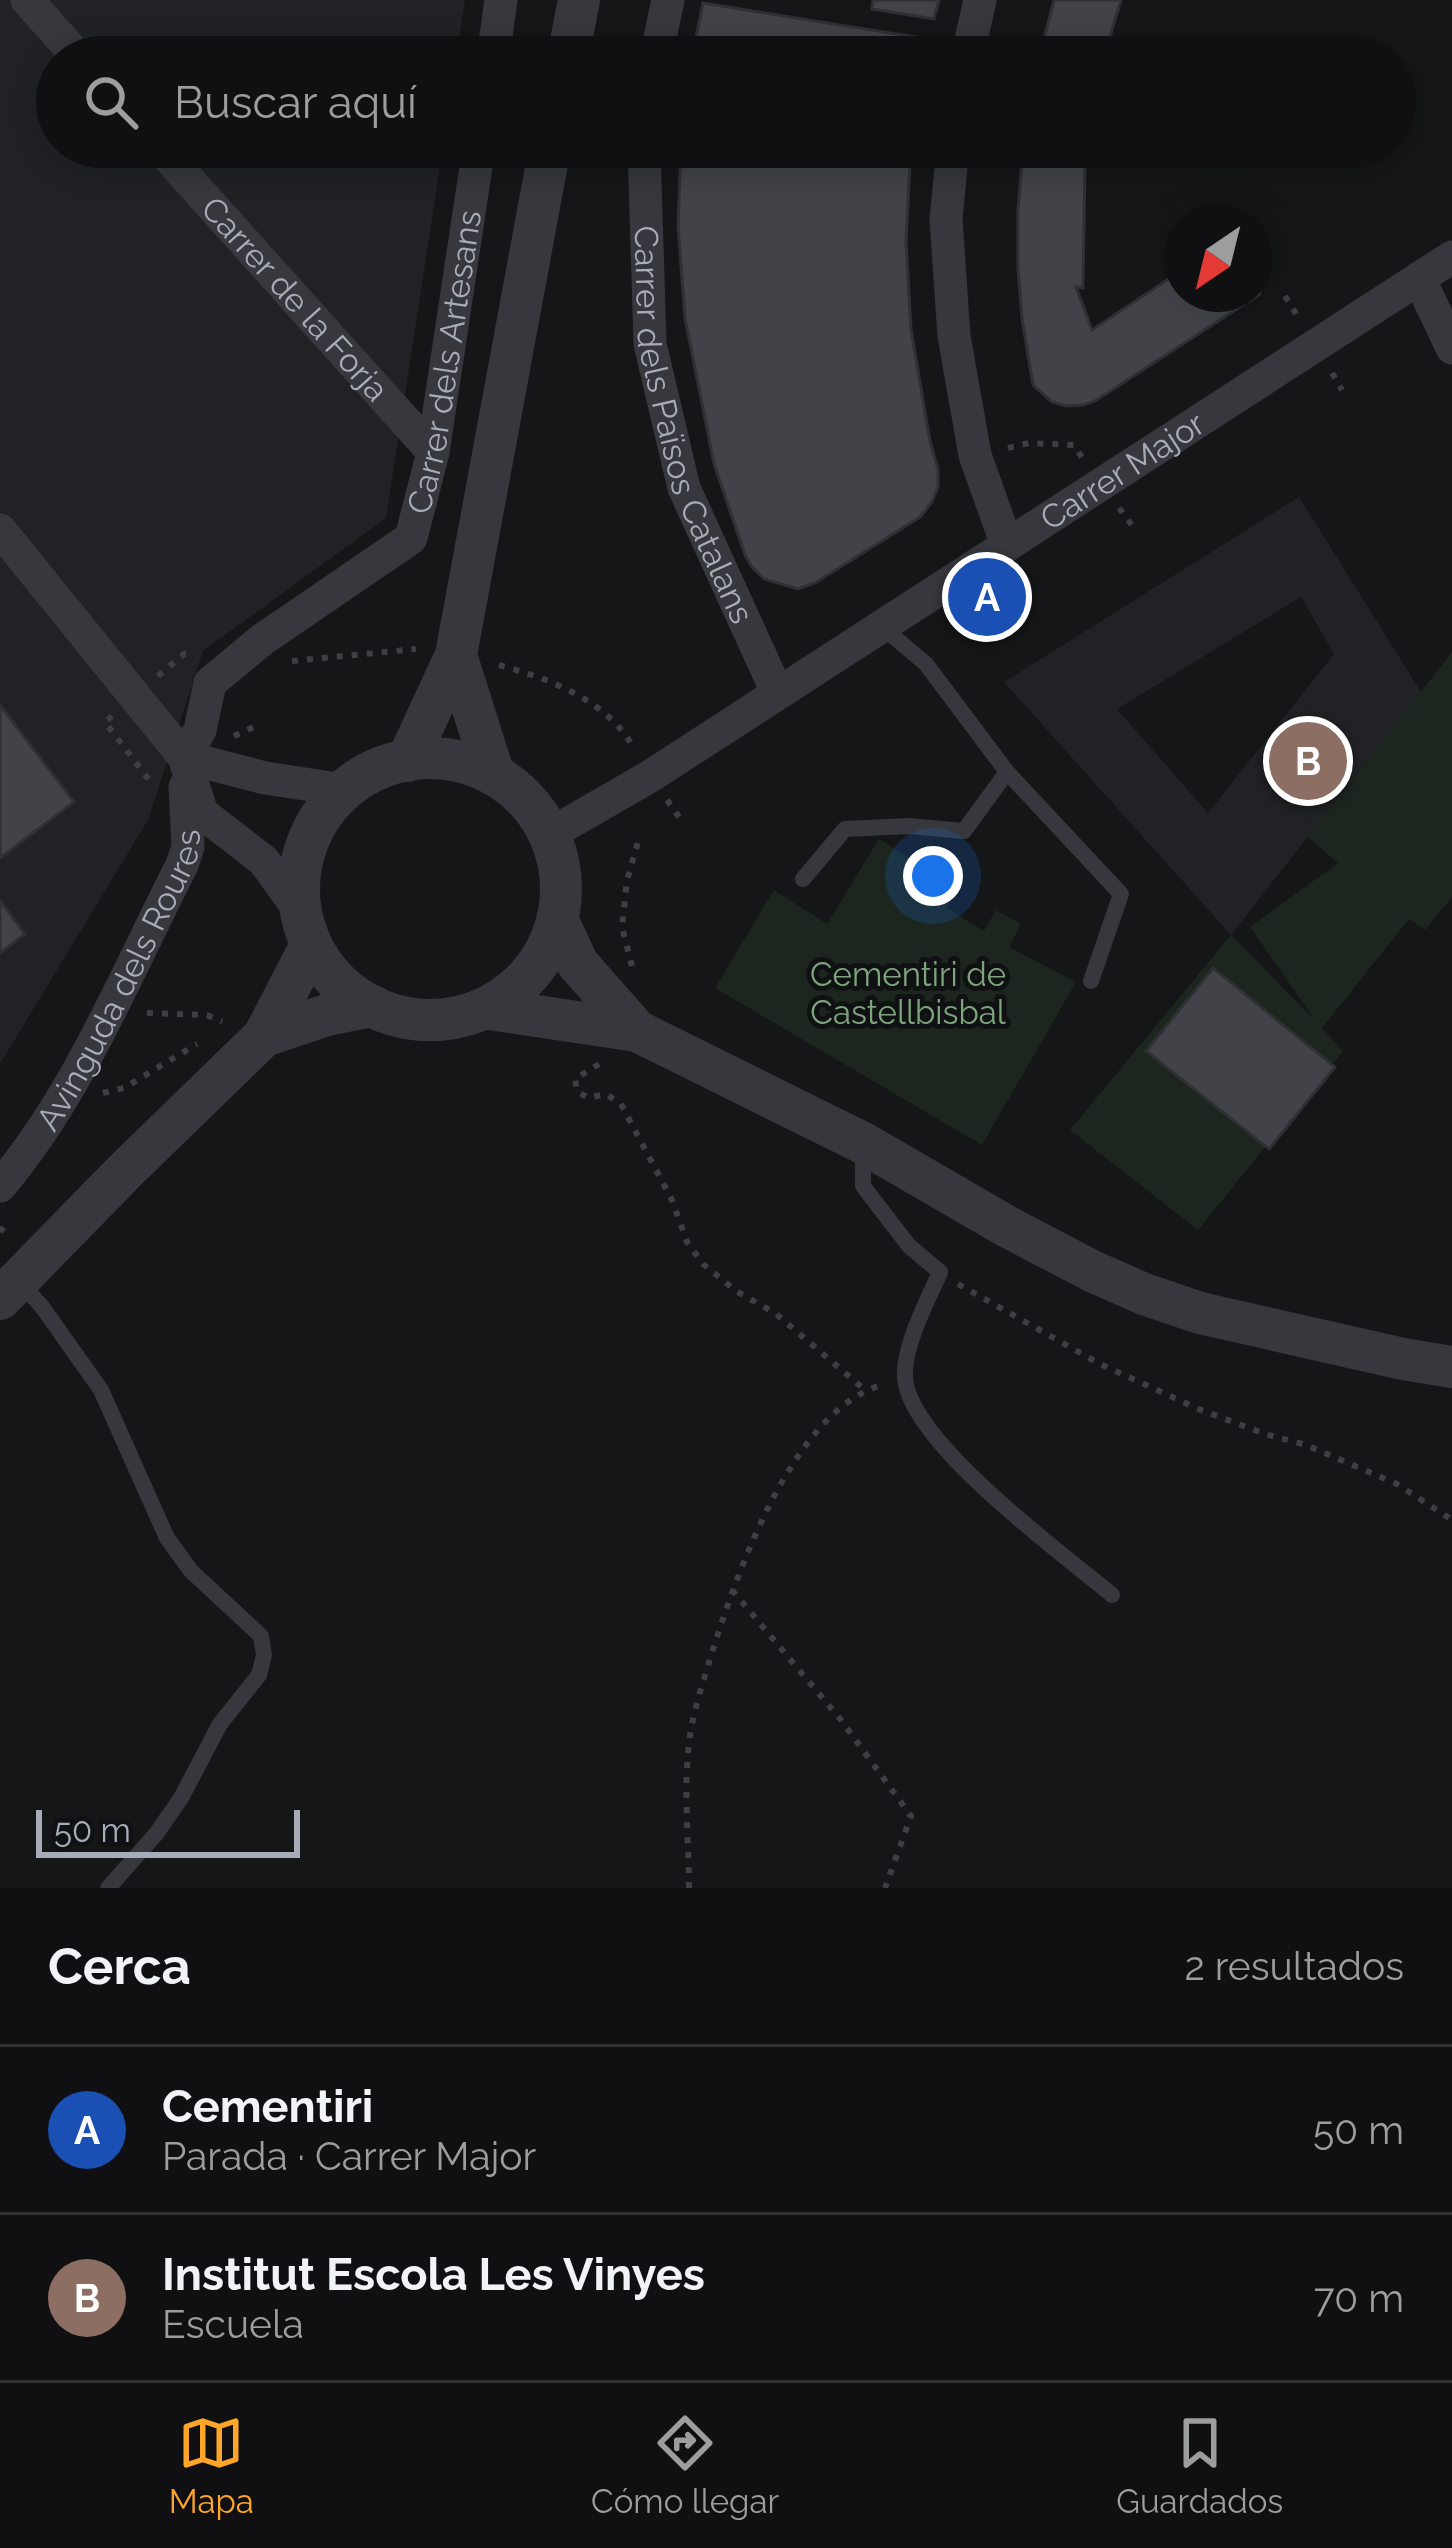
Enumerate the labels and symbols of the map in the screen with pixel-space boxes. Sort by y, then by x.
street label: Carrer de la Forja [193,189,397,409]
north arrow [1164,204,1272,312]
street label: Carrer dels Artesans [399,207,489,518]
street label: Carrer dels Països Catalans [626,225,762,629]
street label: Carrer Major [1033,403,1212,538]
pin: A [948,552,1026,642]
pin: B [1269,716,1347,806]
street label: Avinguda dels Roures [28,829,208,1138]
your location [903,846,963,906]
park label: Cementiri de Castellbisbal [810,955,1007,1032]
scale bar [36,1804,300,1857]

